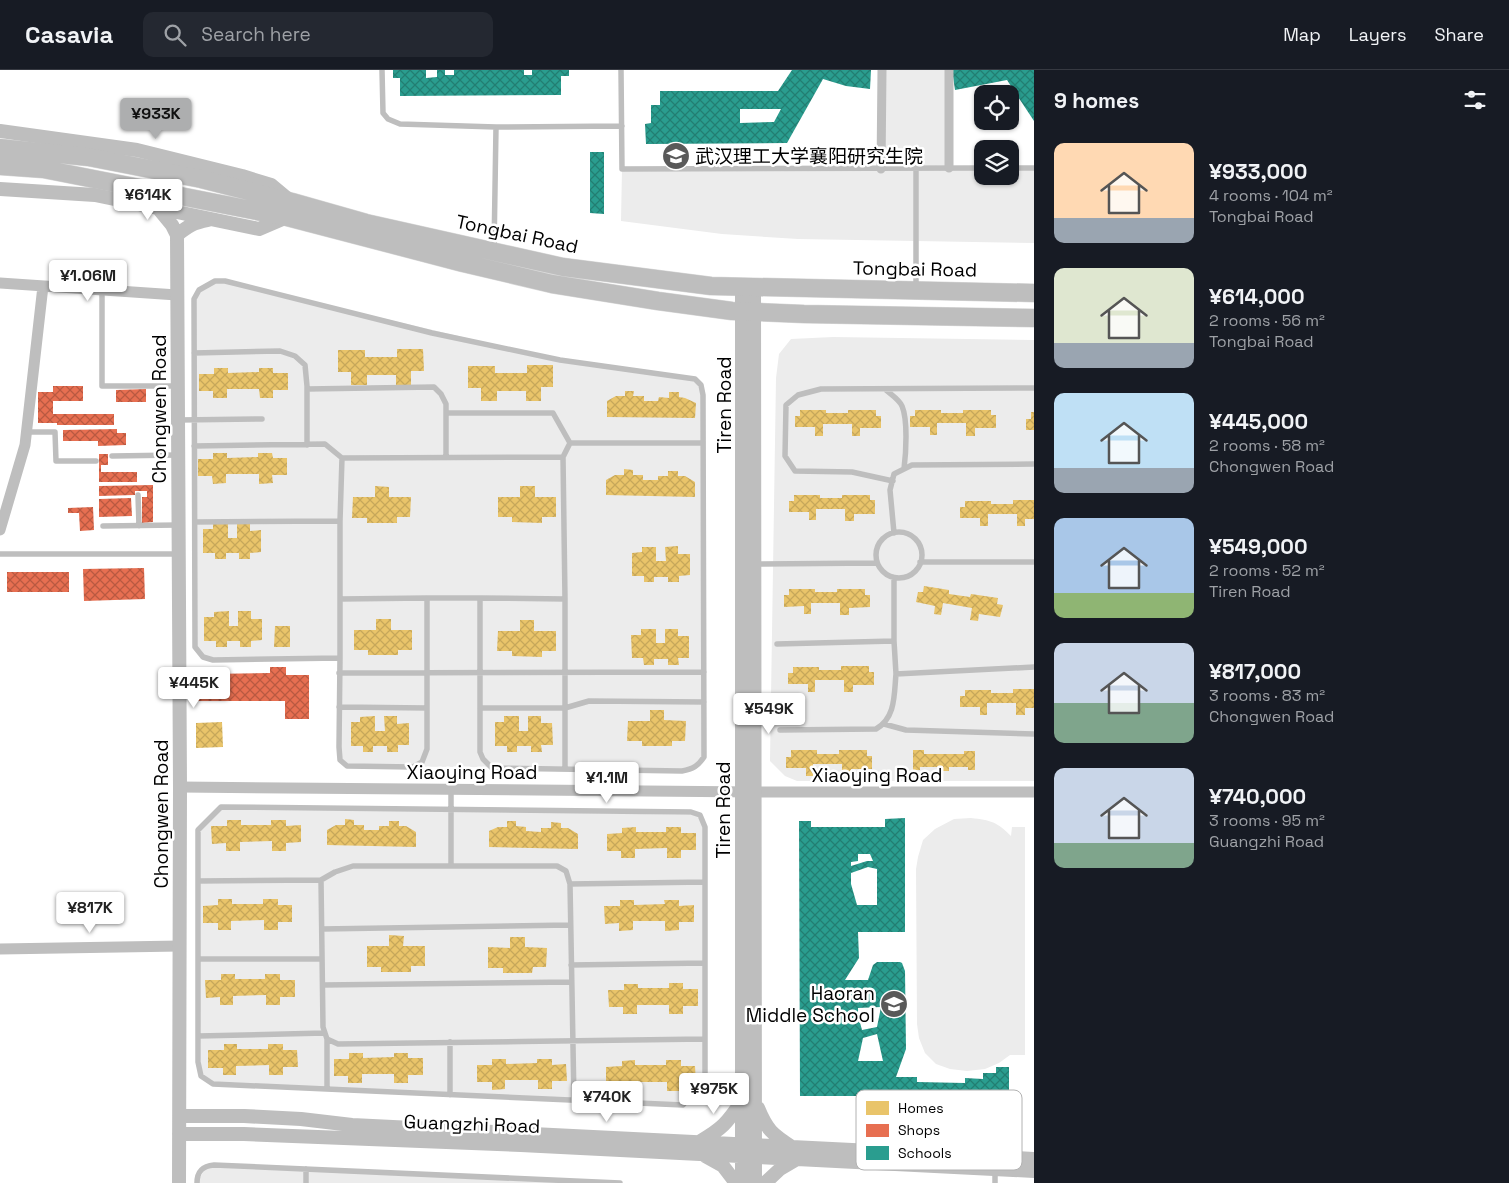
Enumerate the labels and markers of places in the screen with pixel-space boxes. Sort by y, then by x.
pin: ¥933K [121,98,191,140]
school or university icon: 武汉理工大学襄阳研究生院 [661,141,691,171]
place label: 武汉理工大学襄阳研究生院 [695,144,923,169]
pin: ¥614K [113,178,183,221]
pin: ¥1.06M [47,260,129,302]
pin: ¥445K [159,666,229,709]
pin: ¥549K [734,692,804,735]
pin: ¥1.1M [572,762,642,804]
pin: ¥817K [55,892,125,934]
place label: Haoran Middle School [746,981,875,1028]
school or university icon: Haoran Middle School [879,989,909,1019]
pin: ¥975K [679,1072,749,1115]
pin: ¥740K [572,1080,642,1123]

